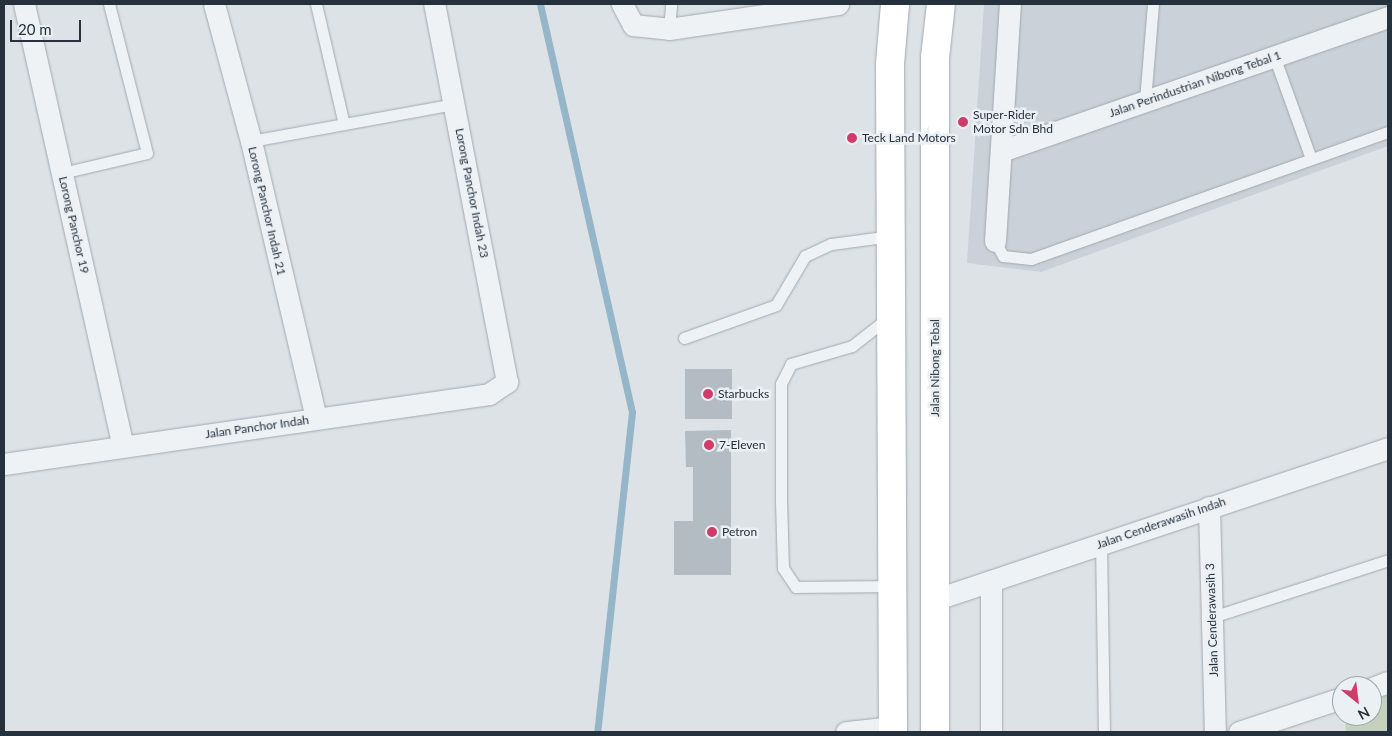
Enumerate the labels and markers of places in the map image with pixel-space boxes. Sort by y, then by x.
place label: Super-Rider Motor Sdn Bhd [973,108,1053,136]
marker: Super-Rider Motor Sdn Bhd [957,116,969,128]
place label: Teck Land Motors [862,131,956,145]
marker: Teck Land Motors [846,132,858,144]
place label: Starbucks [718,387,769,401]
marker: Starbucks [702,388,714,400]
place label: 7-Eleven [719,438,765,452]
marker: 7-Eleven [703,439,715,451]
place label: Petron [722,525,757,539]
marker: Petron [706,526,718,538]

